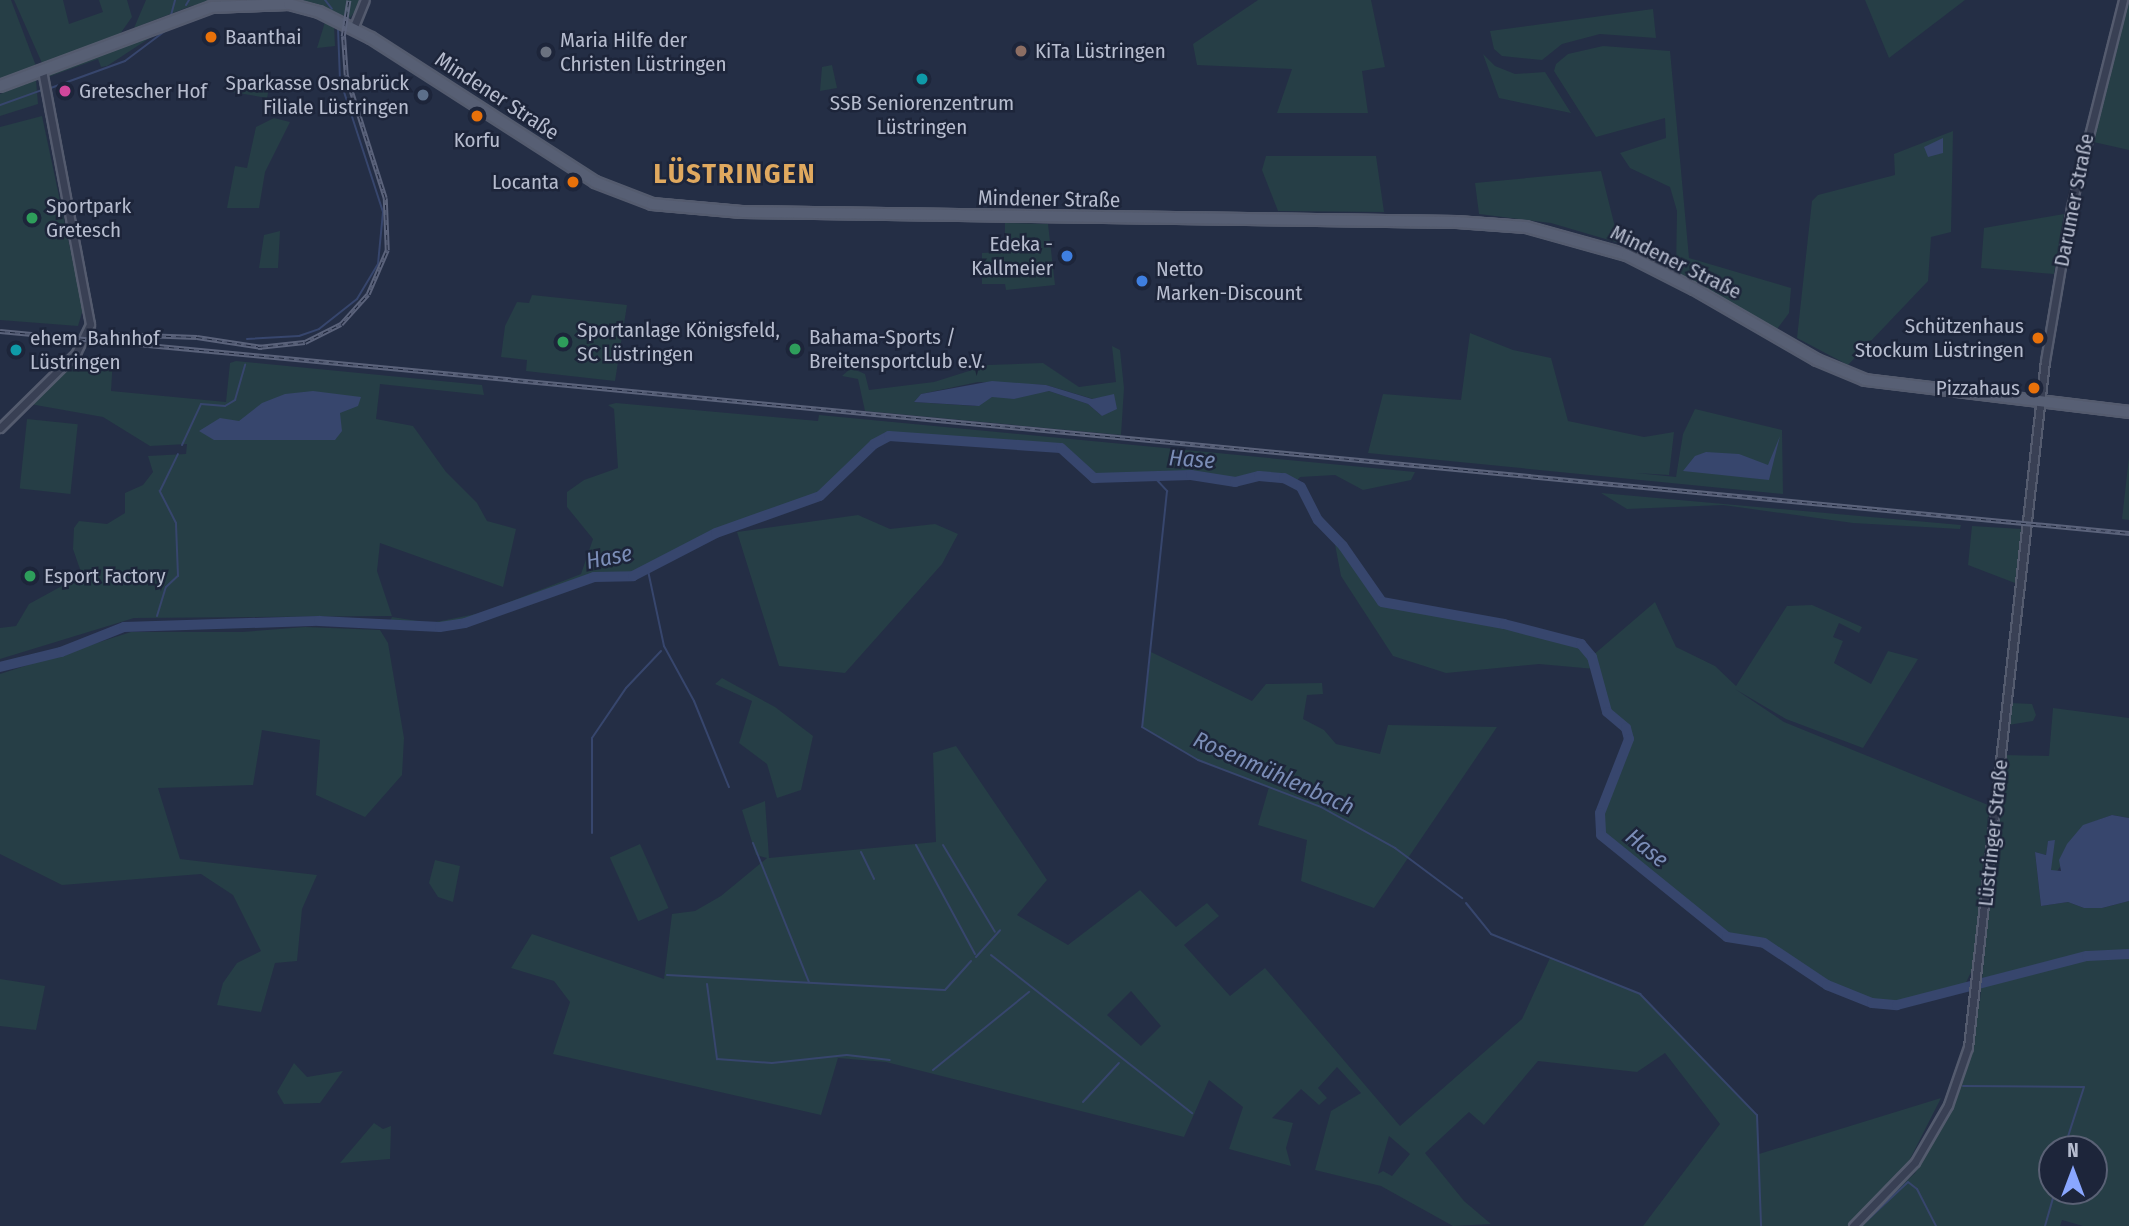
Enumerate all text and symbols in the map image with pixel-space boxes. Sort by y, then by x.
place label: Baanthai [225,24,302,50]
place label: Maria Hilfe der Christen Lüstringen [560,27,727,77]
marker: Baanthai [203,29,219,45]
place label: KiTa Lüstringen [1035,38,1166,64]
marker: KiTa Lüstringen [1013,43,1029,59]
marker: Maria Hilfe der Christen Lüstringen [538,44,554,60]
street label: Mindener Straße [430,47,564,145]
place label: Sparkasse Osnabrück Filiale Lüstringen [226,70,409,120]
marker: SSB Seniorenzentrum Lüstringen [914,71,930,87]
place label: Gretescher Hof [79,78,207,104]
marker: Gretescher Hof [57,83,73,99]
marker: Sparkasse Osnabrück Filiale Lüstringen [415,87,431,103]
place label: SSB Seniorenzentrum Lüstringen [830,90,1014,140]
marker: Korfu [469,108,485,124]
place label: Korfu [454,127,500,153]
street label: Darumer Straße [2049,131,2099,269]
district label: LÜSTRINGEN [655,157,815,191]
place label: Locanta [492,169,559,195]
marker: Locanta [565,174,581,190]
street label: Mindener Straße [978,185,1120,213]
place label: Sportpark Gretesch [46,193,131,243]
marker: Sportpark Gretesch [24,210,40,226]
street label: Mindener Straße [1606,219,1746,305]
place label: Edeka - Kallmeier [971,231,1053,281]
marker: Edeka - Kallmeier [1059,248,1075,264]
place label: Netto Marken-Discount [1156,256,1302,306]
marker: Netto Marken-Discount [1134,273,1150,289]
place label: Schützenhaus Stockum Lüstringen [1855,313,2024,363]
place label: Sportanlage Königsfeld, SC Lüstringen [577,317,780,367]
place label: Bahama-Sports / Breitensportclub e.V. [809,324,985,374]
place label: ehem. Bahnhof Lüstringen [30,325,160,375]
marker: Schützenhaus Stockum Lüstringen [2030,330,2046,346]
marker: Sportanlage Königsfeld, SC Lüstringen [555,334,571,350]
marker: Bahama-Sports / Breitensportclub e.V. [787,341,803,357]
marker: ehem. Bahnhof Lüstringen [8,342,24,358]
place label: Pizzahaus [1936,375,2020,401]
marker: Pizzahaus [2026,380,2042,396]
water label: Hase [1168,444,1216,474]
water label: Hase [584,539,634,575]
place label: Esport Factory [44,563,166,589]
marker: Esport Factory [22,568,38,584]
water label: Rosenmühlenbach [1189,725,1359,821]
street label: Lüstringer Straße [1973,758,2013,908]
water label: Hase [1620,823,1674,873]
north arrow [2038,1135,2108,1205]
text: N [2067,1139,2079,1162]

